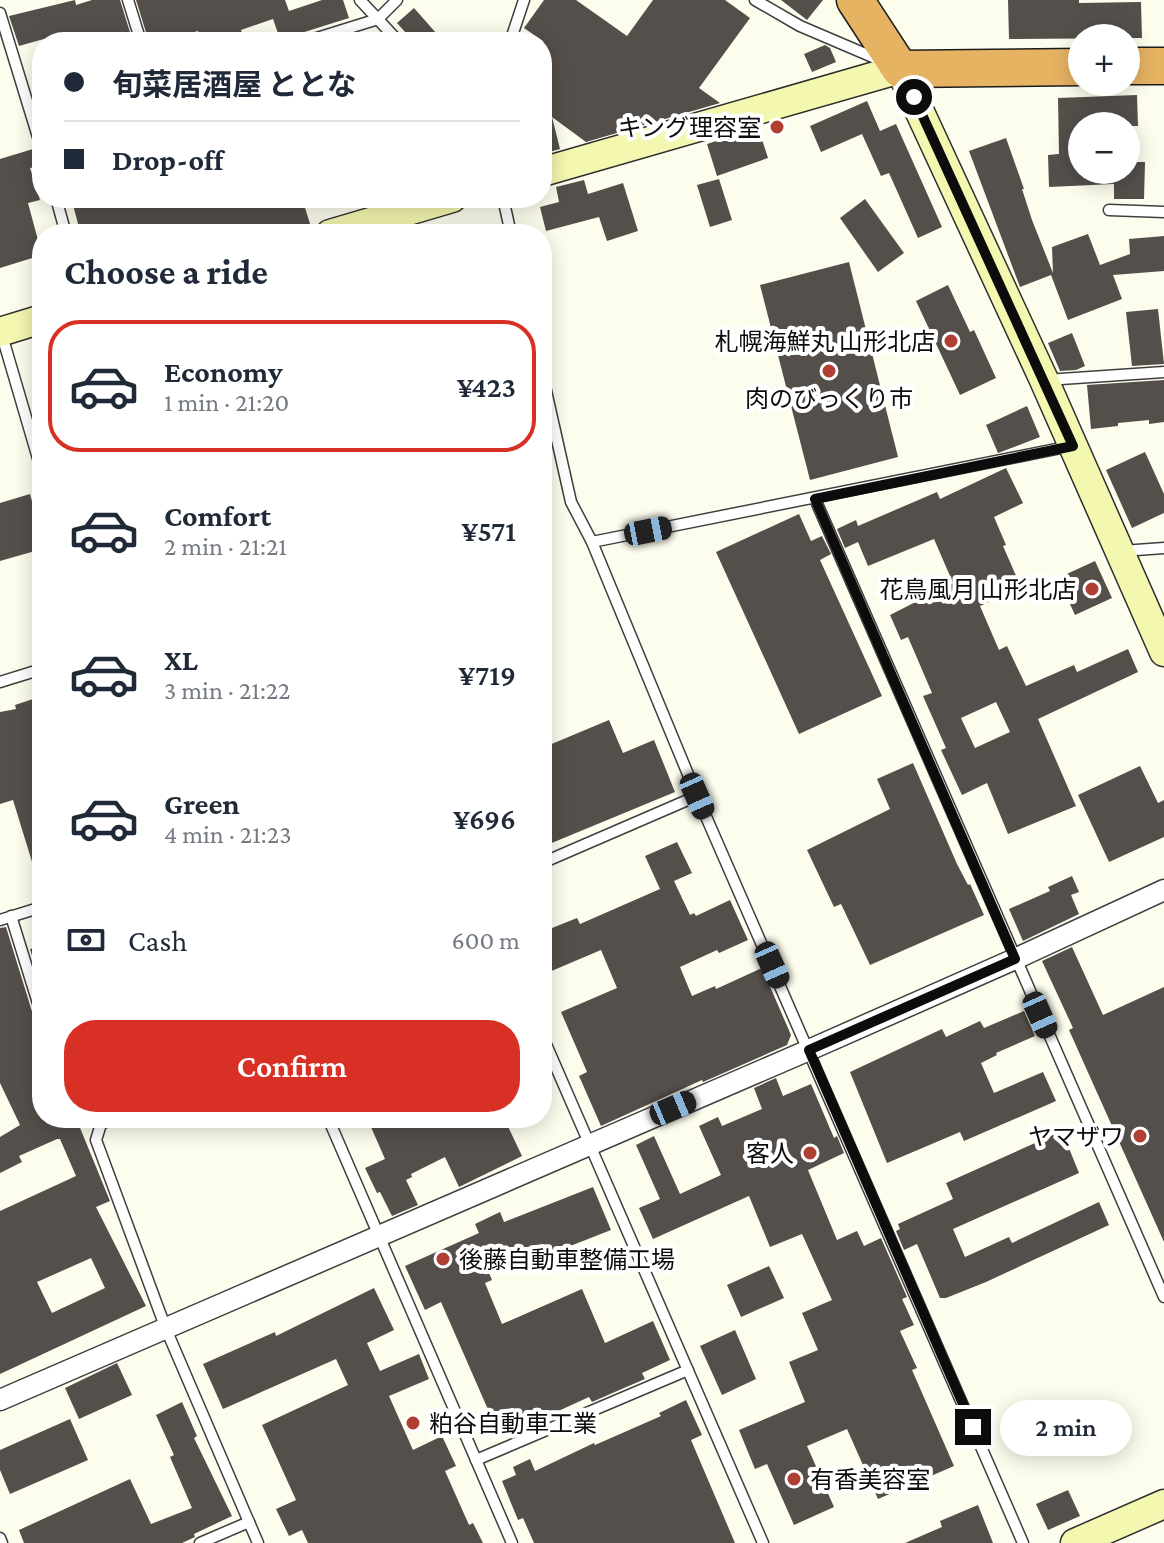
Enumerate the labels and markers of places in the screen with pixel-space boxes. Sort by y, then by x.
place label: キング理容室 [618,114,761,141]
marker: キング理容室 [768,118,786,136]
place label: 札幌海鮮丸 山形北店 [715,328,935,355]
marker: 札幌海鮮丸 山形北店 [942,332,960,350]
marker: 肉のびっくり市 [820,362,838,380]
place label: 肉のびっくり市 [745,385,913,412]
place label: 花鳥風月 山形北店 [880,576,1076,603]
marker: 花鳥風月 山形北店 [1083,580,1101,598]
place label: ヤマザワ [1028,1123,1124,1150]
marker: ヤマザワ [1131,1127,1149,1145]
place label: 客人 [746,1140,794,1167]
marker: 客人 [801,1144,819,1162]
place label: 後藤自動車整備工場 [459,1246,675,1273]
marker: 後藤自動車整備工場 [434,1250,452,1268]
place label: 粕谷自動車工業 [429,1410,597,1437]
marker: 粕谷自動車工業 [404,1414,422,1432]
place label: 有香美容室 [810,1466,930,1493]
marker: 有香美容室 [785,1470,803,1488]

